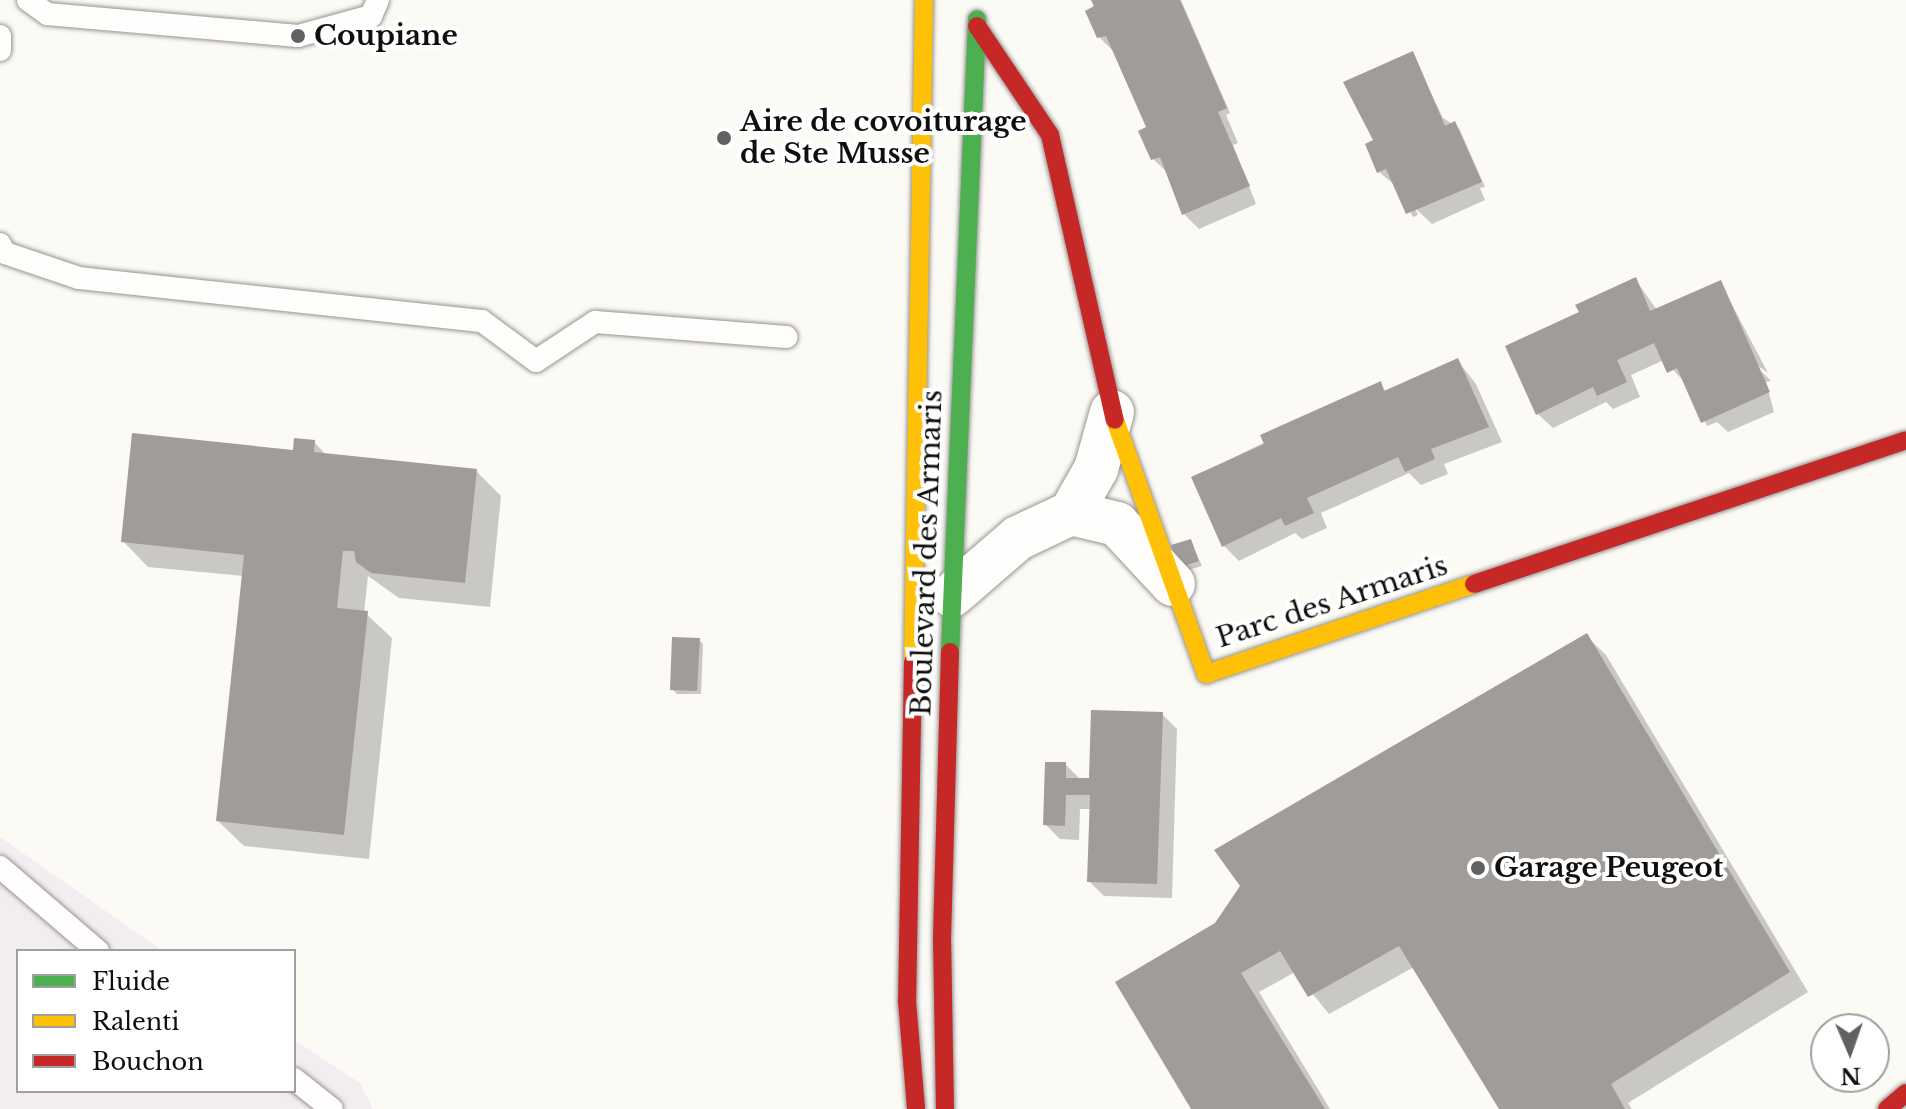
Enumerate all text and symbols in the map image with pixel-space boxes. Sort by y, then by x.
place label: Coupiane [314,19,458,53]
marker: Coupiane [289,27,307,45]
place label: Aire de covoiturage de Ste Musse [740,105,1027,171]
marker: Aire de covoiturage de Ste Musse [715,129,733,147]
street label: Boulevard des Armaris [904,389,950,717]
street label: Parc des Armaris [1212,549,1452,655]
place label: Garage Peugeot [1494,851,1723,885]
marker: Garage Peugeot [1469,859,1487,877]
legend [16,949,296,1093]
text: Fluide [92,967,170,996]
text: Ralenti [92,1007,180,1036]
north arrow [1810,1013,1890,1093]
text: Bouchon [92,1047,204,1076]
text: N [1840,1062,1862,1089]

